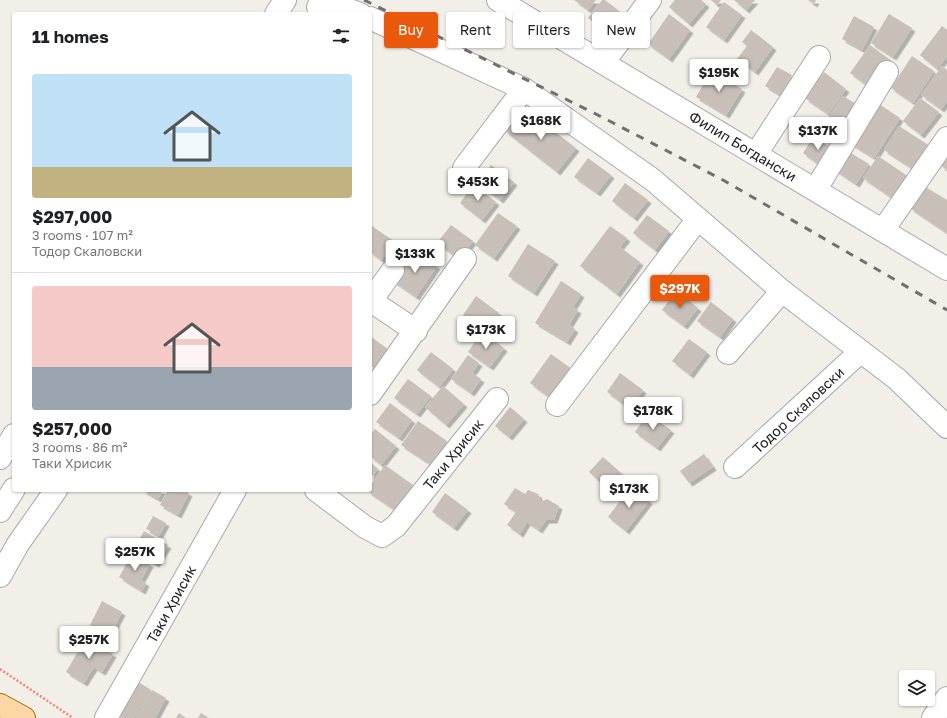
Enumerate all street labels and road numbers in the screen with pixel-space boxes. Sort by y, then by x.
street label: Филип Богдански [686,107,800,185]
street label: Тодор Скаловски [749,363,847,457]
street label: Таки Хрисик [419,415,487,493]
street label: Таки Хрисик [143,562,199,646]

